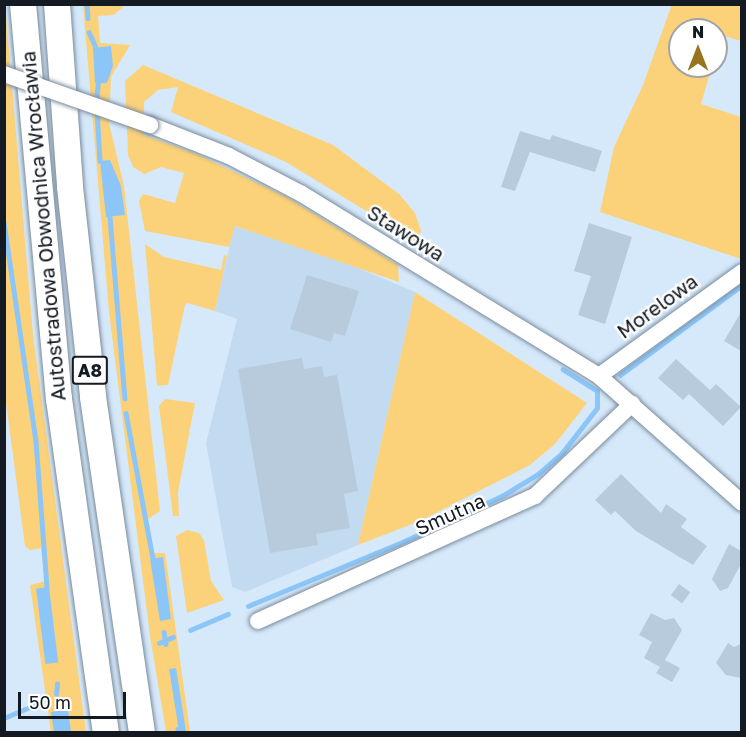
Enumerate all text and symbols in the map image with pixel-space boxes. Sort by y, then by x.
north arrow [668,18,728,78]
text: N [692,22,704,42]
street label: Autostradowa Obwodnica Wrocławia [16,50,70,402]
street label: Stawowa [363,200,449,266]
street label: Morelowa [612,269,702,343]
road number: A8 [70,355,110,385]
street label: Smutna [411,488,489,540]
scale bar [21,680,129,718]
text: 50 m [29,691,71,713]

